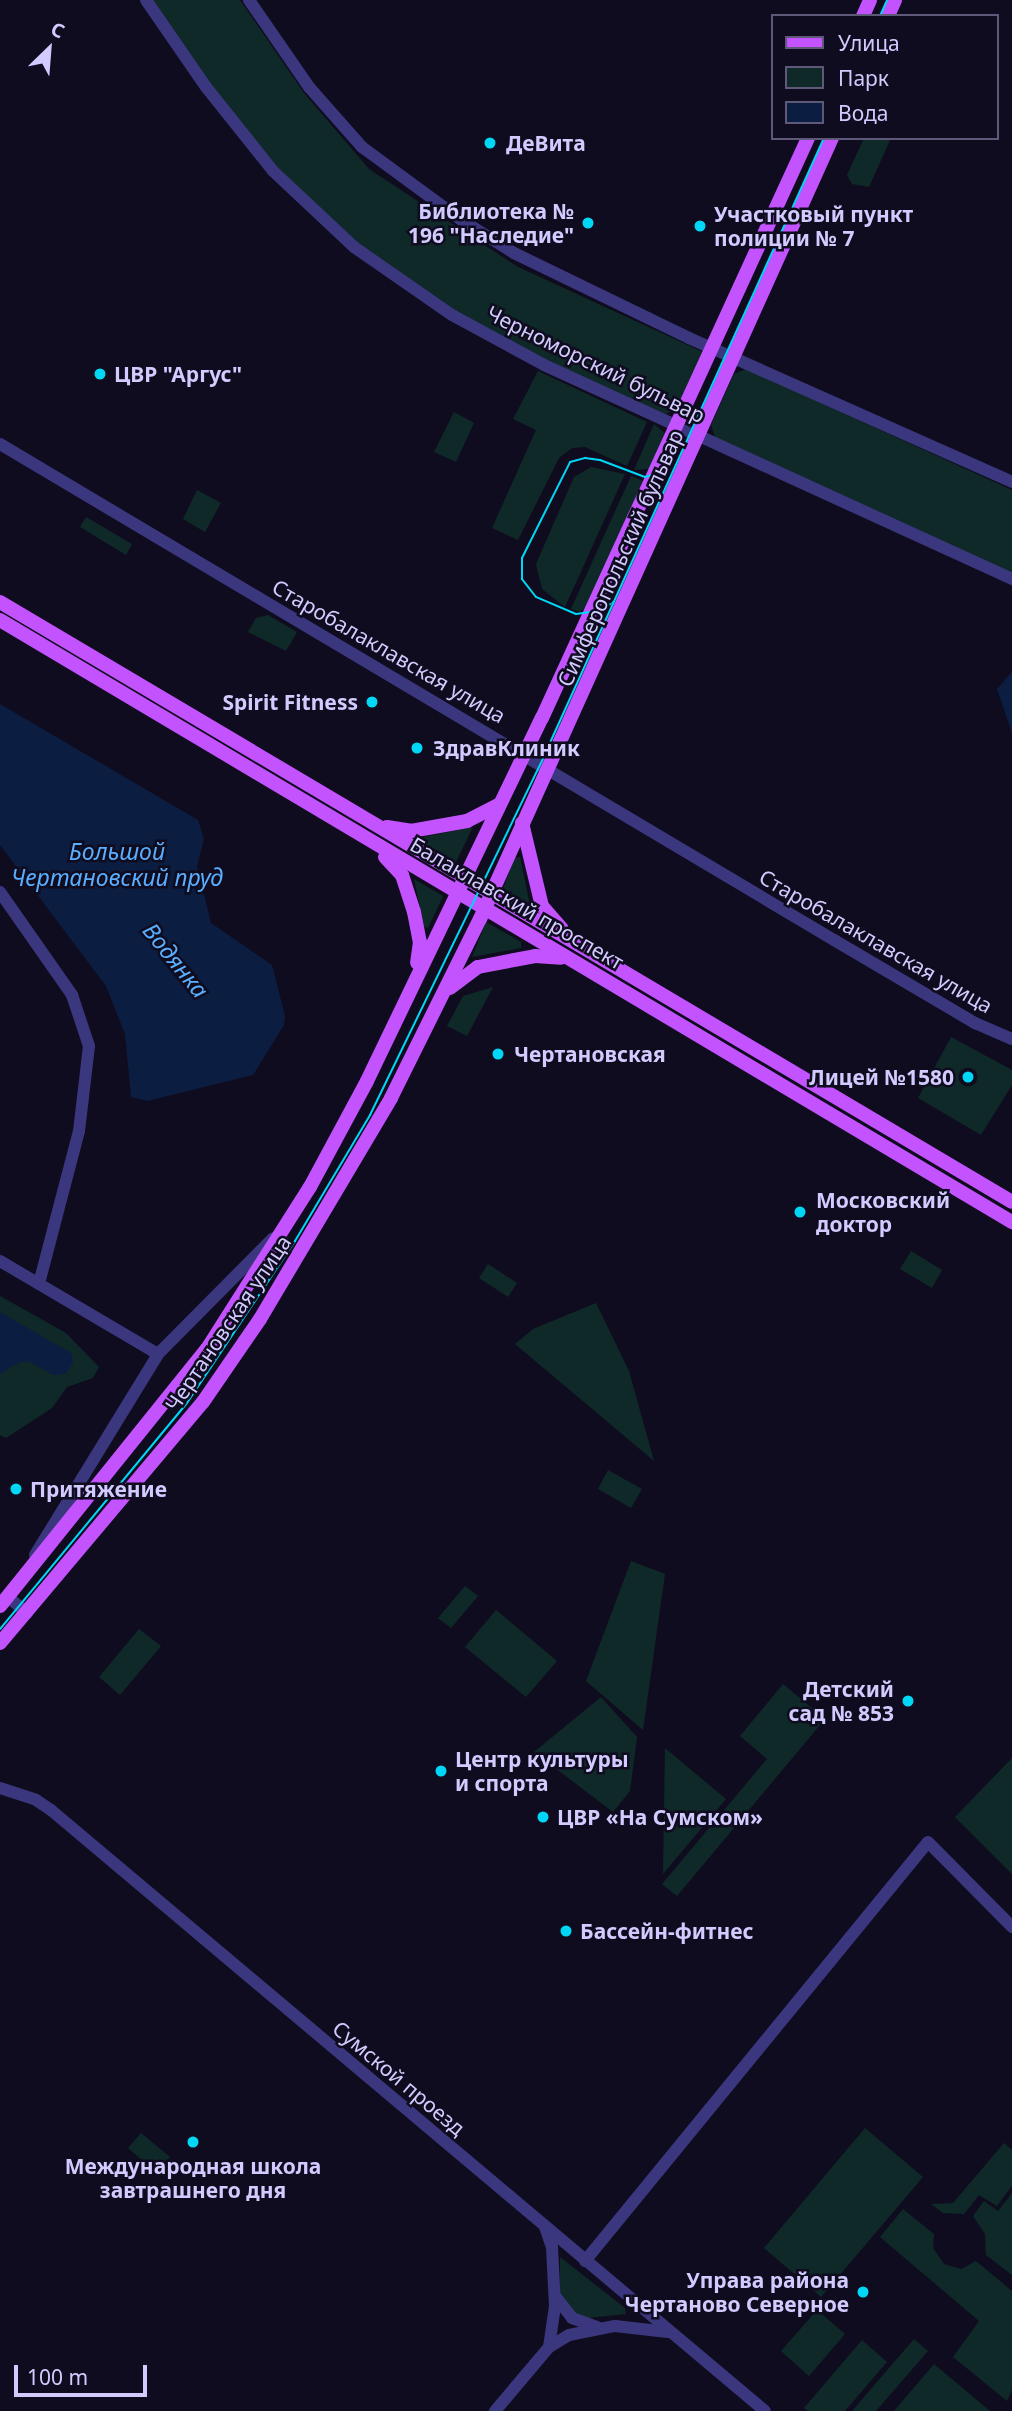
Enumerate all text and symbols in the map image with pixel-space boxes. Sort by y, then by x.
north arrow [14,14,84,84]
legend [771,14,998,140]
text: С [47,16,69,44]
text: Улица [838,29,900,57]
text: Парк [838,64,889,92]
text: Вода [838,99,888,127]
place label: ДеВита [506,130,586,156]
marker: ДеВита [480,133,500,153]
place label: Библиотека № 196 "Наследие" [408,198,574,248]
place label: Участковый пункт полиции № 7 [714,201,913,251]
marker: Библиотека № 196 "Наследие" [580,215,596,231]
marker: Участковый пункт полиции № 7 [692,218,708,234]
street label: Черноморский бульвар [483,300,709,428]
place label: ЦВР "Аргус" [114,361,242,387]
marker: ЦВР "Аргус" [92,366,108,382]
street label: Симферопольский бульвар [552,426,688,690]
street label: Старобалаклавская улица [268,574,510,728]
place label: Spirit Fitness [222,689,358,715]
marker: Spirit Fitness [364,694,380,710]
place label: ЗдравКлиник [433,735,580,761]
marker: ЗдравКлиник [407,738,427,758]
street label: Балаклавский проспект [406,832,628,974]
water label: Большой Чертановский пруд [11,837,223,891]
street label: Старобалаклавская улица [755,864,997,1018]
water label: Водянка [138,917,214,1003]
place label: Чертановская [514,1041,666,1067]
marker: Чертановская [488,1044,508,1064]
place label: Лицей №1580 [809,1064,954,1090]
marker: Лицей №1580 [960,1069,976,1085]
place label: Московский доктор [816,1187,950,1237]
marker: Московский доктор [790,1202,810,1222]
street label: Чертановская улица [160,1230,296,1416]
place label: Притяжение [30,1476,167,1502]
marker: Притяжение [8,1481,24,1497]
place label: Детский сад № 853 [789,1676,894,1726]
marker: Детский сад № 853 [900,1693,916,1709]
place label: Центр культуры и спорта [455,1746,629,1796]
marker: Центр культуры и спорта [433,1763,449,1779]
place label: ЦВР «На Сумском» [557,1804,763,1830]
marker: ЦВР «На Сумском» [535,1809,551,1825]
place label: Бассейн-фитнес [580,1918,753,1944]
marker: Бассейн-фитнес [558,1923,574,1939]
street label: Сумской проезд [328,2015,470,2141]
marker: Международная школа завтрашнего дня [185,2134,201,2150]
place label: Международная школа завтрашнего дня [65,2153,321,2203]
place label: Управа района Чертаново Северное [625,2267,849,2317]
marker: Управа района Чертаново Северное [855,2284,871,2300]
scale bar [18,2352,150,2396]
text: 100 m [27,2363,88,2391]

